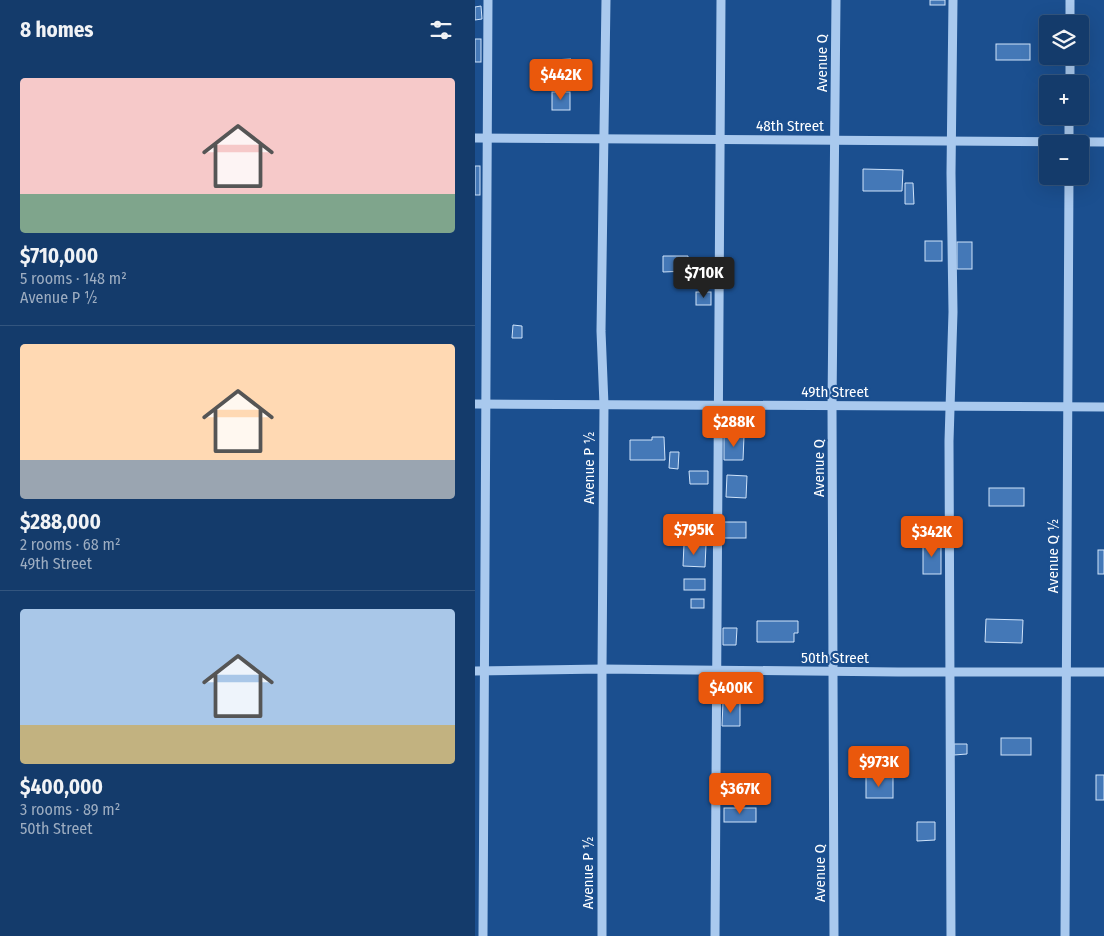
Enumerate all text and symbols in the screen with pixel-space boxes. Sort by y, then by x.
map controls [1039,15,1089,185]
button: layers [1039,15,1089,65]
icon: filters [427,16,455,44]
text: 8 homes [20,17,94,43]
street label: Avenue Q [813,33,831,92]
pin: $442K [526,58,596,101]
text: $442K [541,65,581,84]
button: + [1039,75,1089,125]
icon: home [193,111,283,201]
street label: 48th Street [756,117,824,135]
button: − [1039,135,1089,185]
text: $710,000 [20,243,98,269]
pin: $710K [669,256,739,299]
text: $710K [684,263,724,282]
text: 5 rooms · 148 m² [20,269,127,288]
text: Avenue P ½ [20,288,98,307]
icon: home [193,376,283,466]
street label: 49th Street [801,383,869,401]
pin: $288K [699,406,769,448]
text: $288K [713,412,755,431]
street label: Avenue P ½ [580,432,598,504]
street label: Avenue Q [810,438,828,497]
text: $288,000 [20,509,101,535]
pin: $795K [659,514,729,556]
pin: $342K [897,516,967,558]
street label: Avenue Q ½ [1044,519,1062,593]
text: $795K [674,520,714,539]
text: $342K [912,522,952,541]
text: 2 rooms · 68 m² [20,535,121,554]
text: 49th Street [20,554,92,573]
icon: home [193,641,283,731]
street label: 50th Street [801,649,869,667]
pin: $400K [696,672,766,714]
text: $400K [710,678,752,697]
pin: $973K [844,746,914,788]
text: $973K [859,752,899,771]
pin: $367K [705,772,775,815]
text: $400,000 [20,774,103,800]
text: $367K [720,779,760,798]
text: 3 rooms · 89 m² [20,800,120,819]
text: 50th Street [20,819,92,838]
street label: Avenue P ½ [579,837,597,909]
street label: Avenue Q [811,843,829,902]

